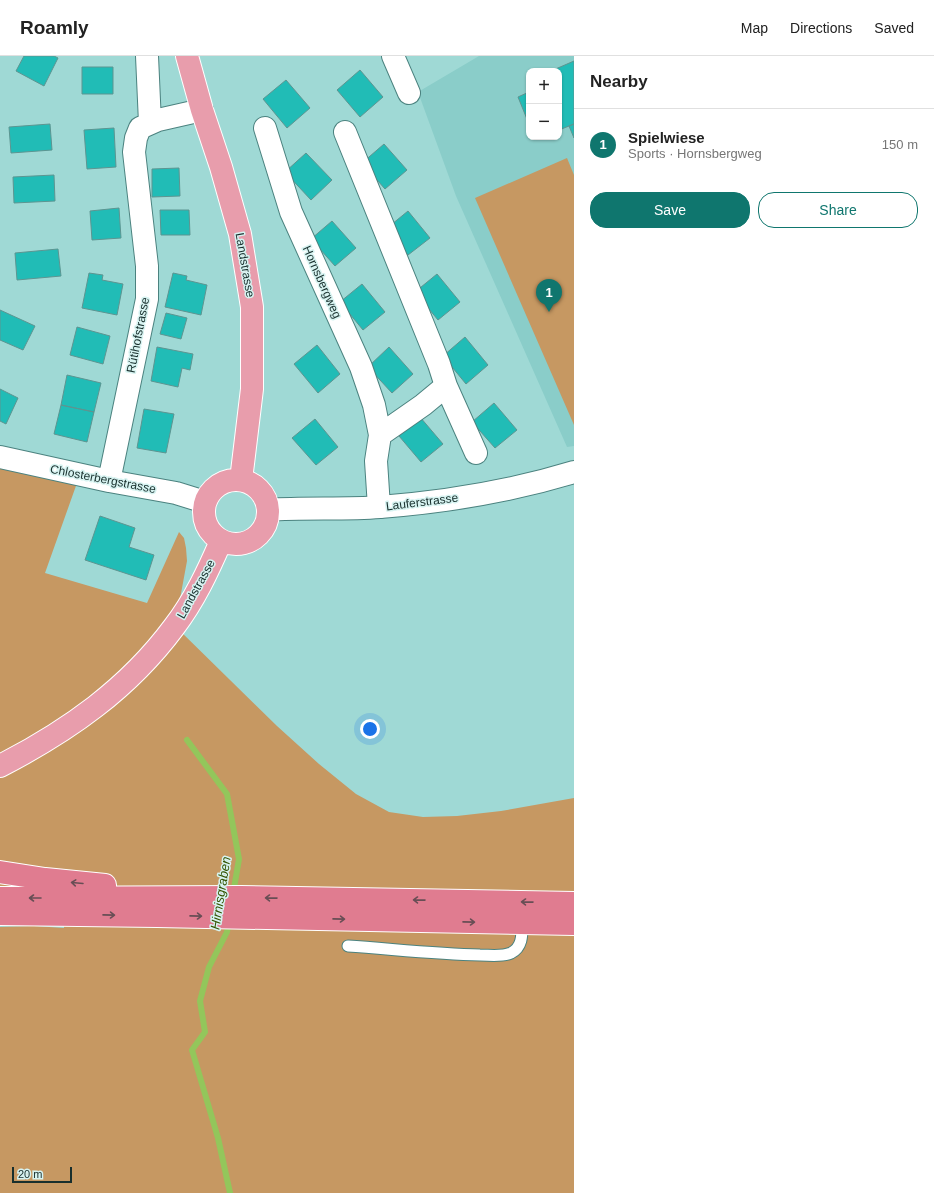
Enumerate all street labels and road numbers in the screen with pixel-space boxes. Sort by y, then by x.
street label: Landstrasse [232,232,258,299]
street label: Hornsbergweg [300,244,344,320]
street label: Rütihofstrasse [124,296,152,374]
street label: Chlosterbergstrasse [49,462,157,496]
street label: Lauferstrasse [385,491,459,513]
street label: Landstrasse [174,557,218,621]

